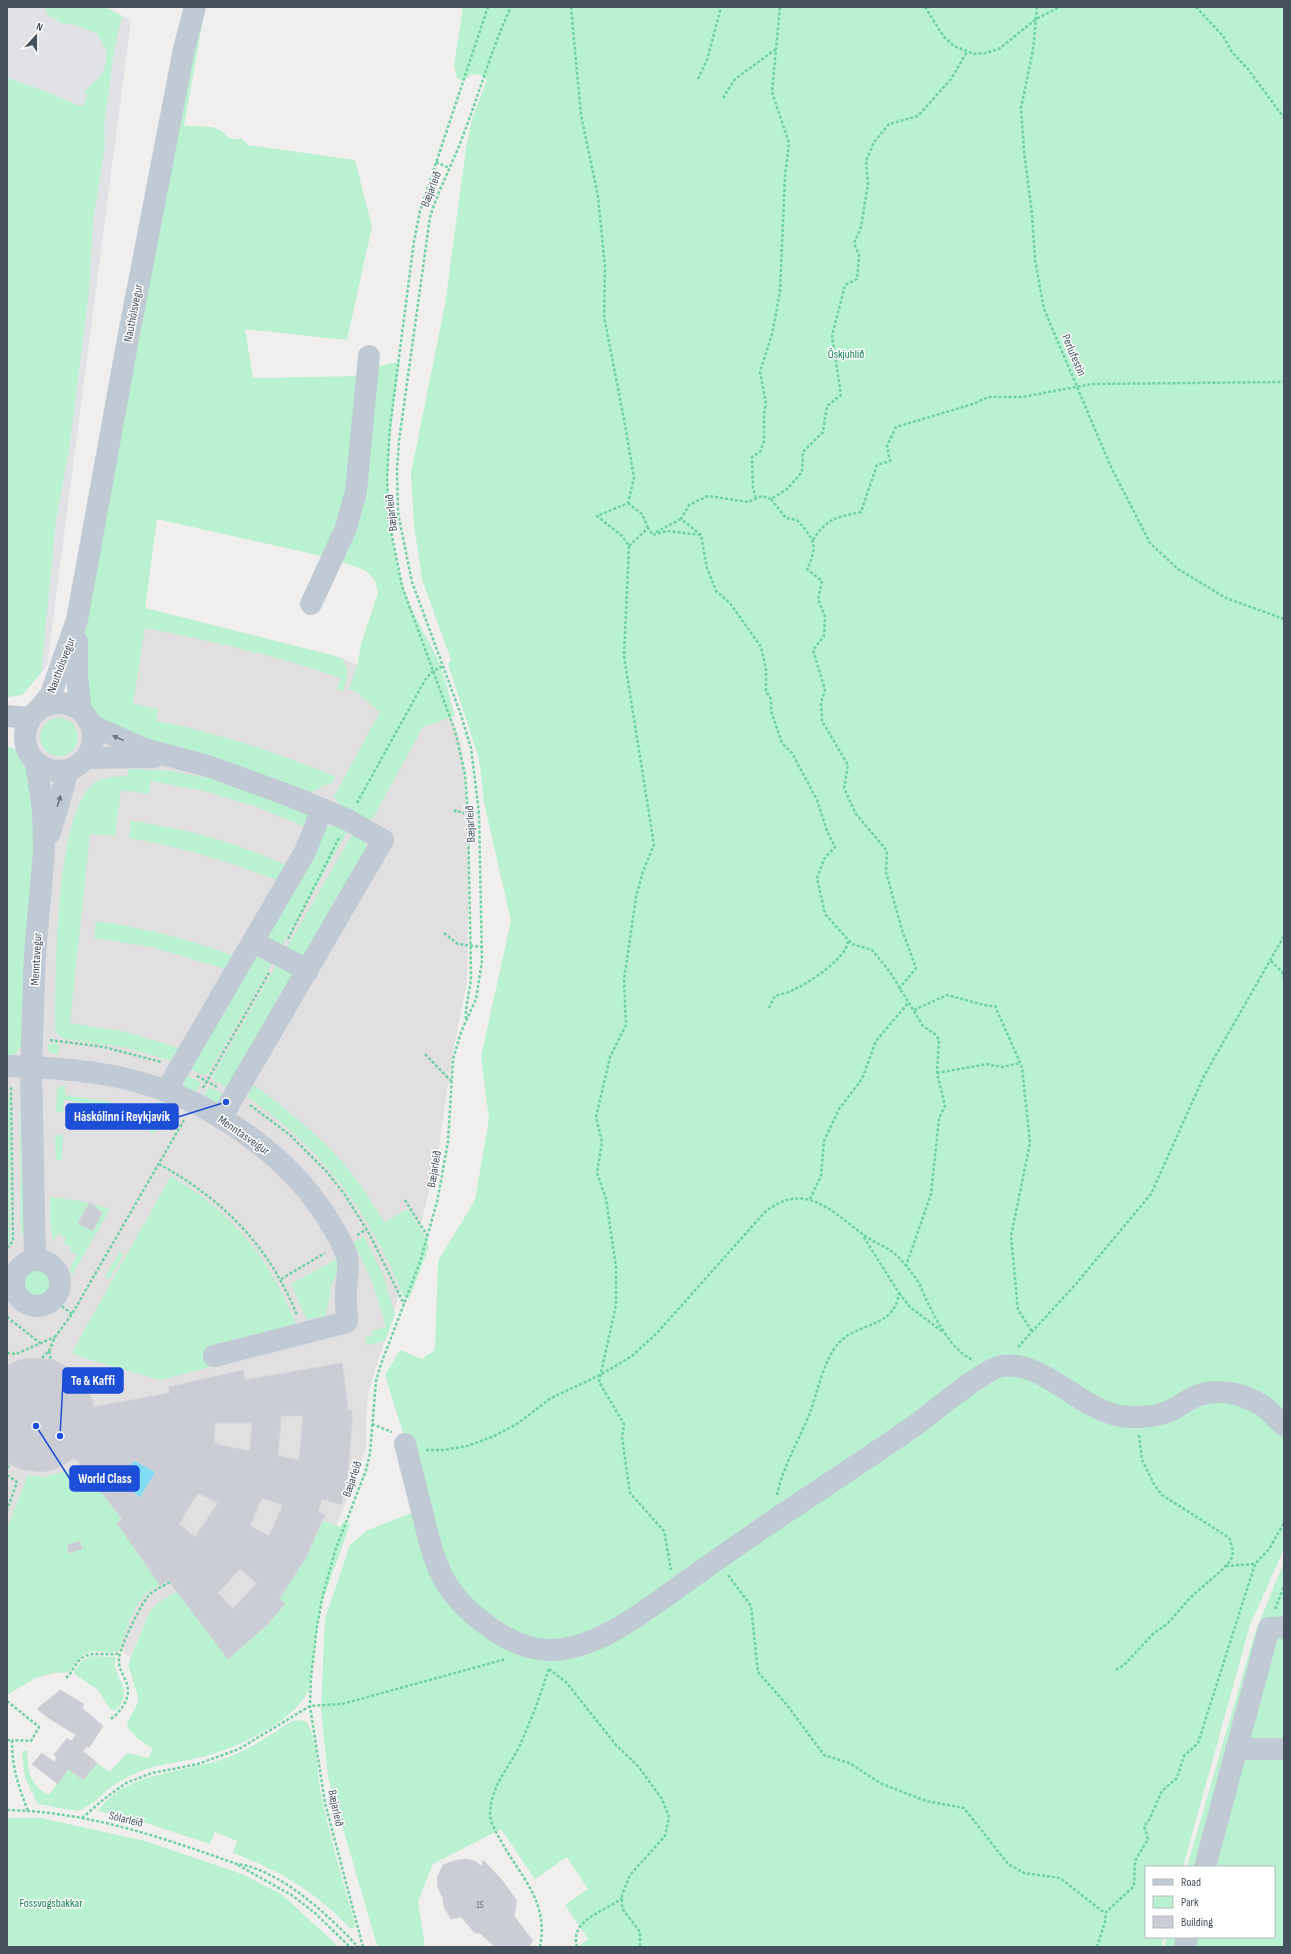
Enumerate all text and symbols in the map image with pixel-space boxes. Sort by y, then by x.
north arrow [16,16,56,56]
text: N [34,20,45,34]
street label: Bæjarleið [418,169,445,209]
street label: Nauthólsvegur [121,282,147,343]
street label: Perlufestin [1058,332,1089,378]
park label: Öskjuhlíð [828,347,864,362]
street label: Bæjarleið [382,494,401,532]
street label: Nauthólsvegur [44,635,79,695]
one-way arrow [112,735,123,741]
one-way arrow [56,795,62,807]
street label: Bæjarleið [462,805,479,843]
street label: Menntavegur [28,932,45,986]
callout: Háskólinn í Reykjavík [66,1104,178,1129]
text: Háskólinn í Reykjavík [74,1109,170,1125]
street label: Menntasveigur [215,1112,273,1159]
street label: Bæjarleið [424,1150,445,1189]
callout: Te & Kaffi [63,1368,123,1393]
text: Te & Kaffi [71,1373,115,1389]
street label: Bæjarleið [339,1459,366,1499]
callout: World Class [70,1466,139,1491]
text: World Class [78,1471,132,1487]
street label: Bæjarleið [324,1788,347,1828]
street label: Sólarleið [107,1808,145,1831]
legend [1145,1866,1275,1938]
text: Road [1181,1875,1201,1890]
text: Park [1181,1895,1199,1910]
park label: Fossvogsbakkar [19,1896,83,1911]
house number: 15 [476,1899,484,1911]
text: Building [1181,1915,1213,1930]

